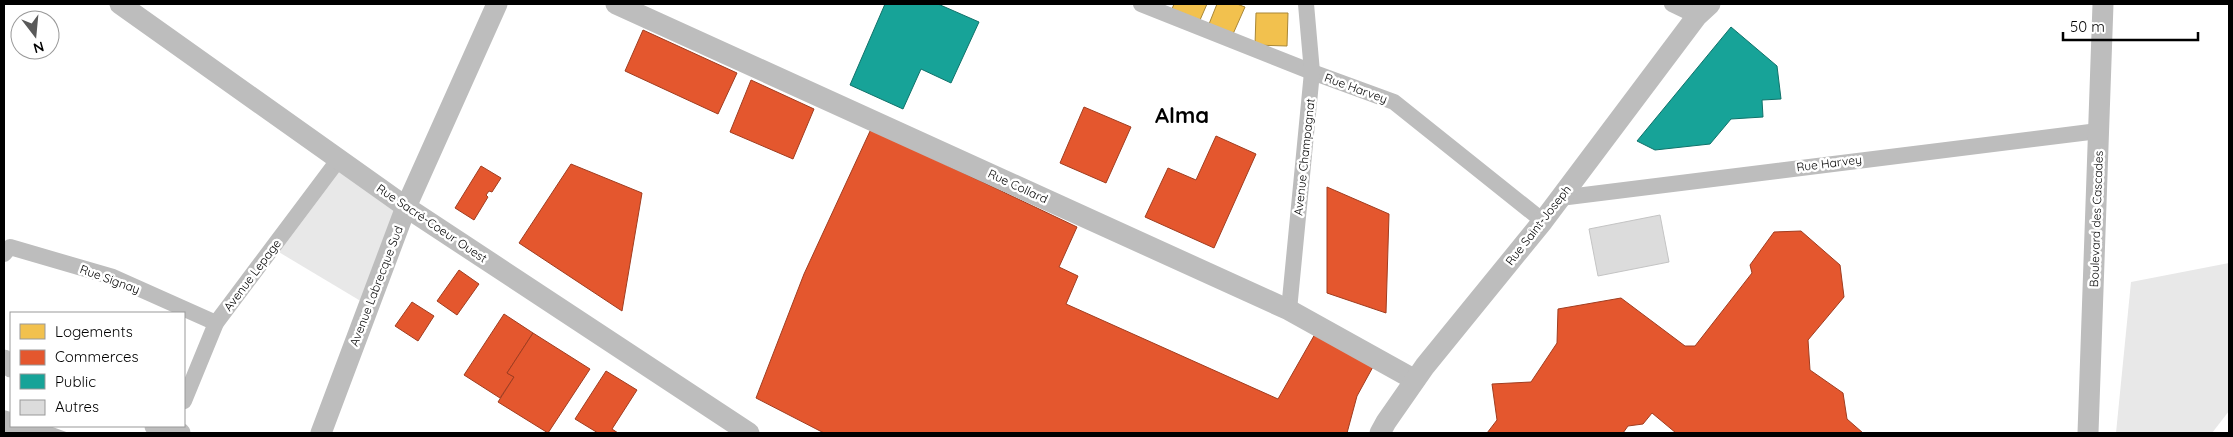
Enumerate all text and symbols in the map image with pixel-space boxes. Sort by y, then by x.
north arrow [10,10,60,60]
scale bar [2063,10,2198,42]
text: 50 m [2070,17,2105,36]
text: N [31,37,46,58]
street label: Rue Harvey [1323,70,1389,106]
street label: Avenue Champagnat [1290,98,1318,216]
district label: Alma [1155,101,1209,129]
street label: Boulevard des Cascades [2086,150,2106,288]
street label: Rue Harvey [1795,152,1863,174]
street label: Rue Collard [986,166,1050,206]
street label: Rue Sacré-Coeur Ouest [374,180,490,266]
street label: Rue Saint-Joseph [1502,182,1574,268]
street label: Avenue Labrecque Sud [346,224,406,348]
street label: Avenue Lepage [220,236,284,314]
street label: Rue Signay [78,261,142,297]
legend [10,312,185,427]
text: Logements [55,322,133,341]
text: Commerces [55,347,138,366]
text: Public [55,372,96,391]
text: Autres [55,397,99,416]

